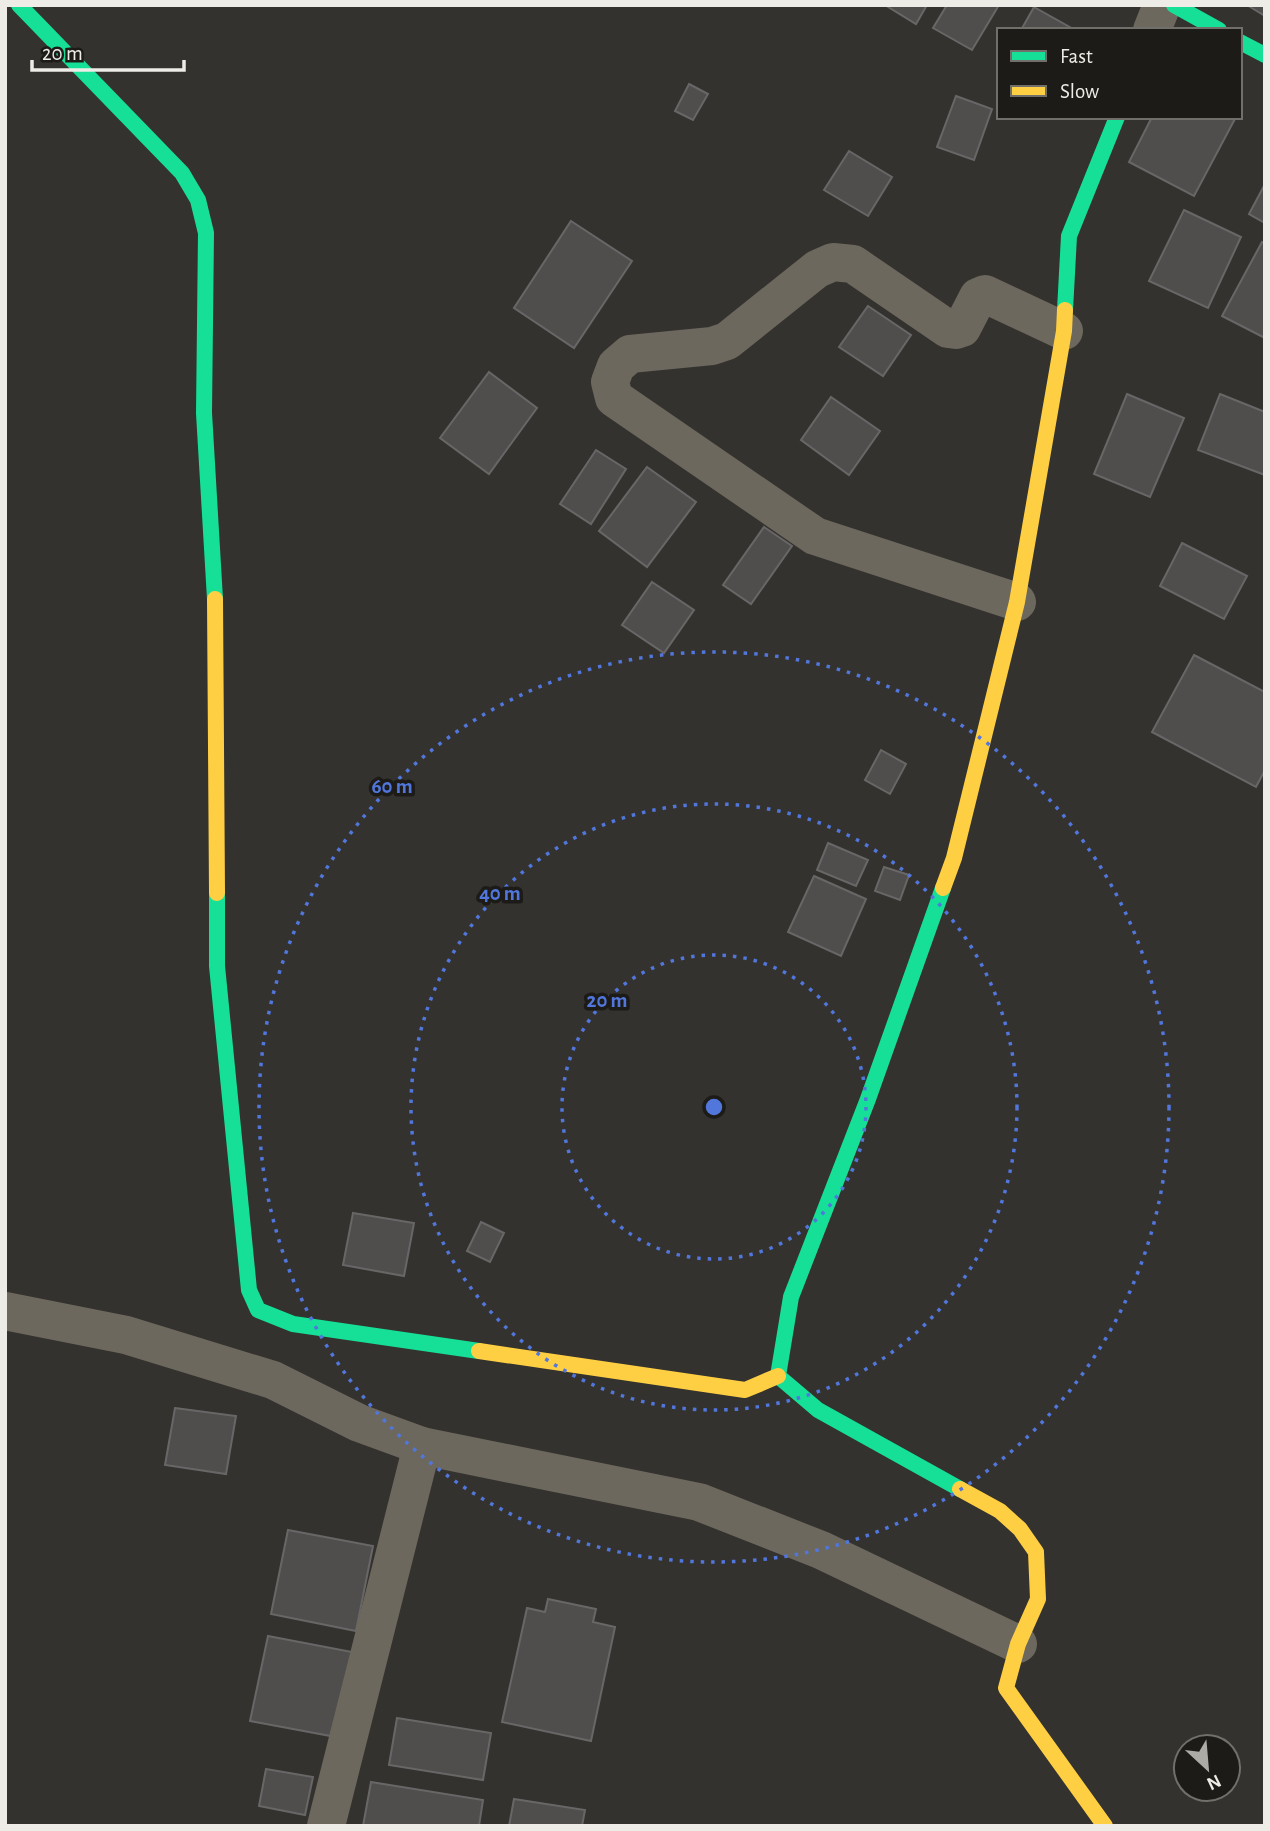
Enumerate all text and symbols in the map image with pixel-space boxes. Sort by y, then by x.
scale bar [32,28,184,72]
legend [997,28,1242,119]
text: 20 m [42,43,83,64]
text: Fast [1060,46,1093,67]
text: Slow [1060,81,1099,102]
text: 60 m [371,776,413,797]
text: 40 m [479,883,521,904]
text: 20 m [587,990,627,1011]
centre of rings [702,1095,726,1119]
north arrow [1172,1733,1242,1803]
text: N [1204,1770,1224,1793]

